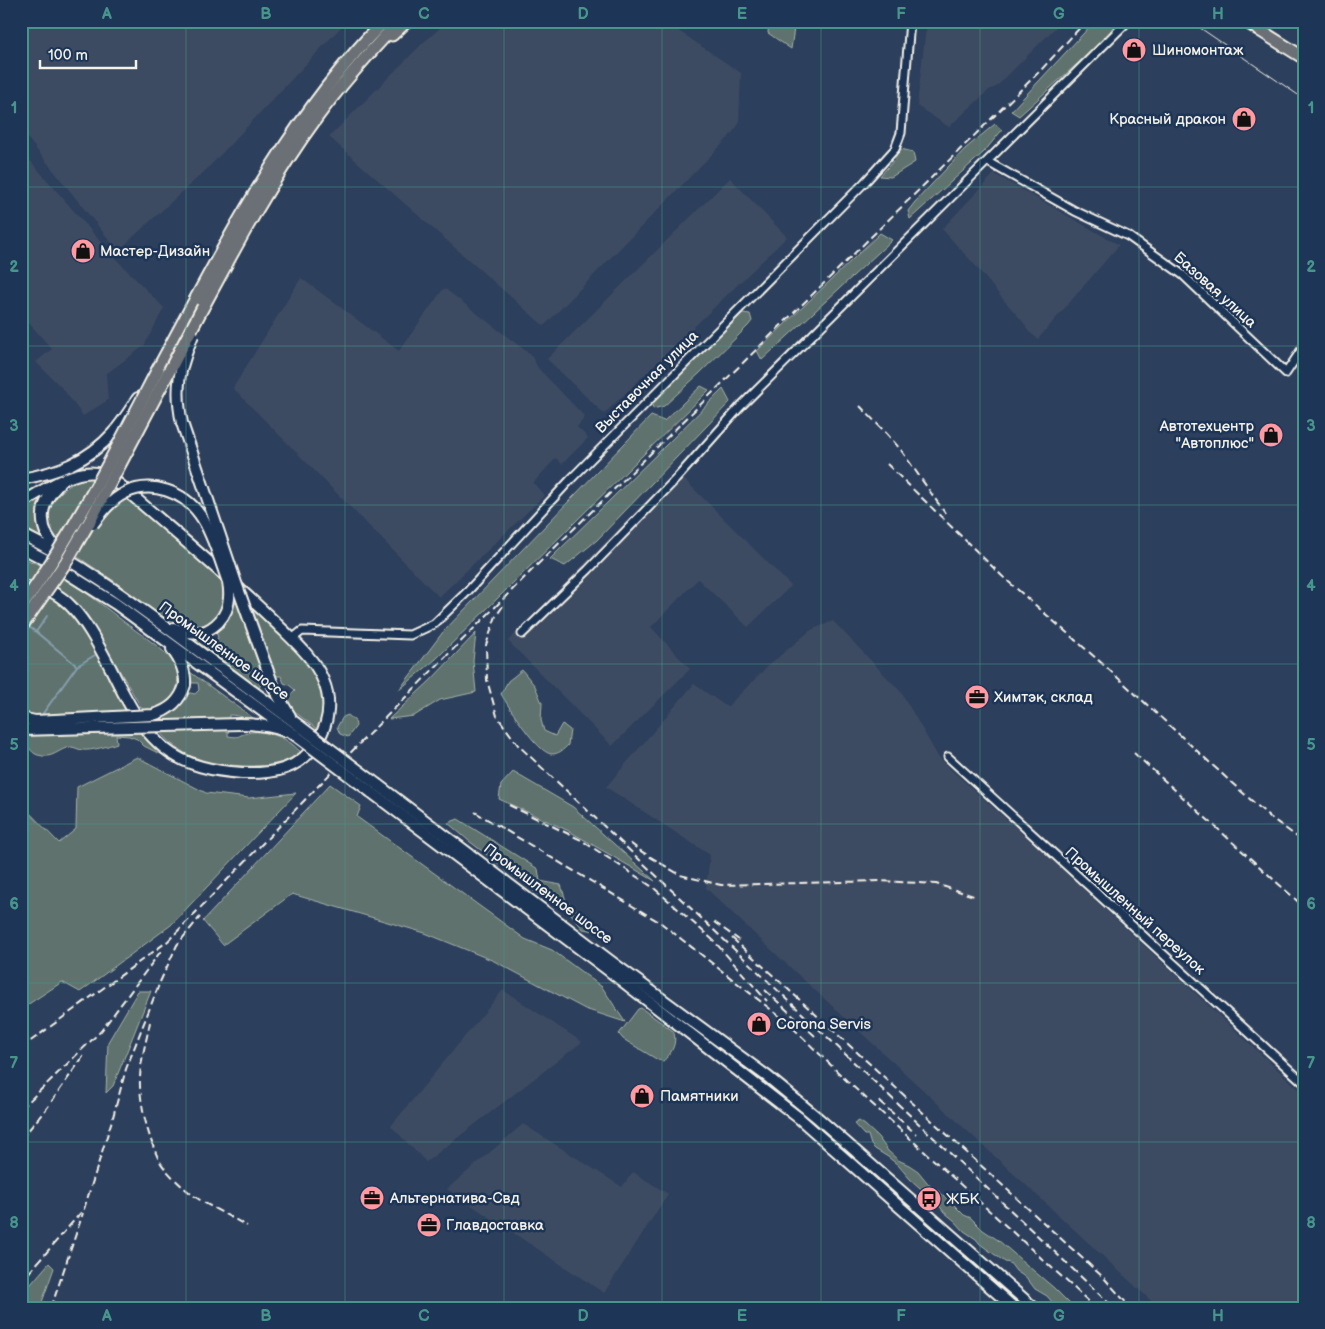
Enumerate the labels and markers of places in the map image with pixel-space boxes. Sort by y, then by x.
shop icon: Шиномонтаж [1121,37,1147,63]
place label: Шиномонтаж [1152,41,1244,60]
shop icon: Красный дракон [1231,106,1257,132]
place label: Красный дракон [1109,110,1226,129]
shop icon: Мастер-Дизайн [70,238,96,264]
place label: Мастер-Дизайн [100,242,210,261]
place label: Автотехцентр "Автоплюс" [1159,417,1255,453]
shop icon: Автотехцентр "Автоплюс" [1258,422,1284,448]
office icon: Химтэк, склад [964,684,990,710]
place label: Химтэк, склад [994,688,1093,707]
shop icon: Corona Servis [746,1011,772,1037]
place label: Corona Servis [776,1015,872,1034]
shop icon: Памятники [629,1083,655,1109]
place label: Памятники [660,1087,739,1106]
office icon: Альтернатива-Свд [359,1185,385,1211]
bus stop icon: ЖБК [916,1186,942,1212]
place label: Альтернатива-Свд [389,1189,520,1208]
place label: ЖБК [946,1190,980,1209]
office icon: Главдоставка [416,1212,442,1238]
place label: Главдоставка [446,1216,544,1235]

